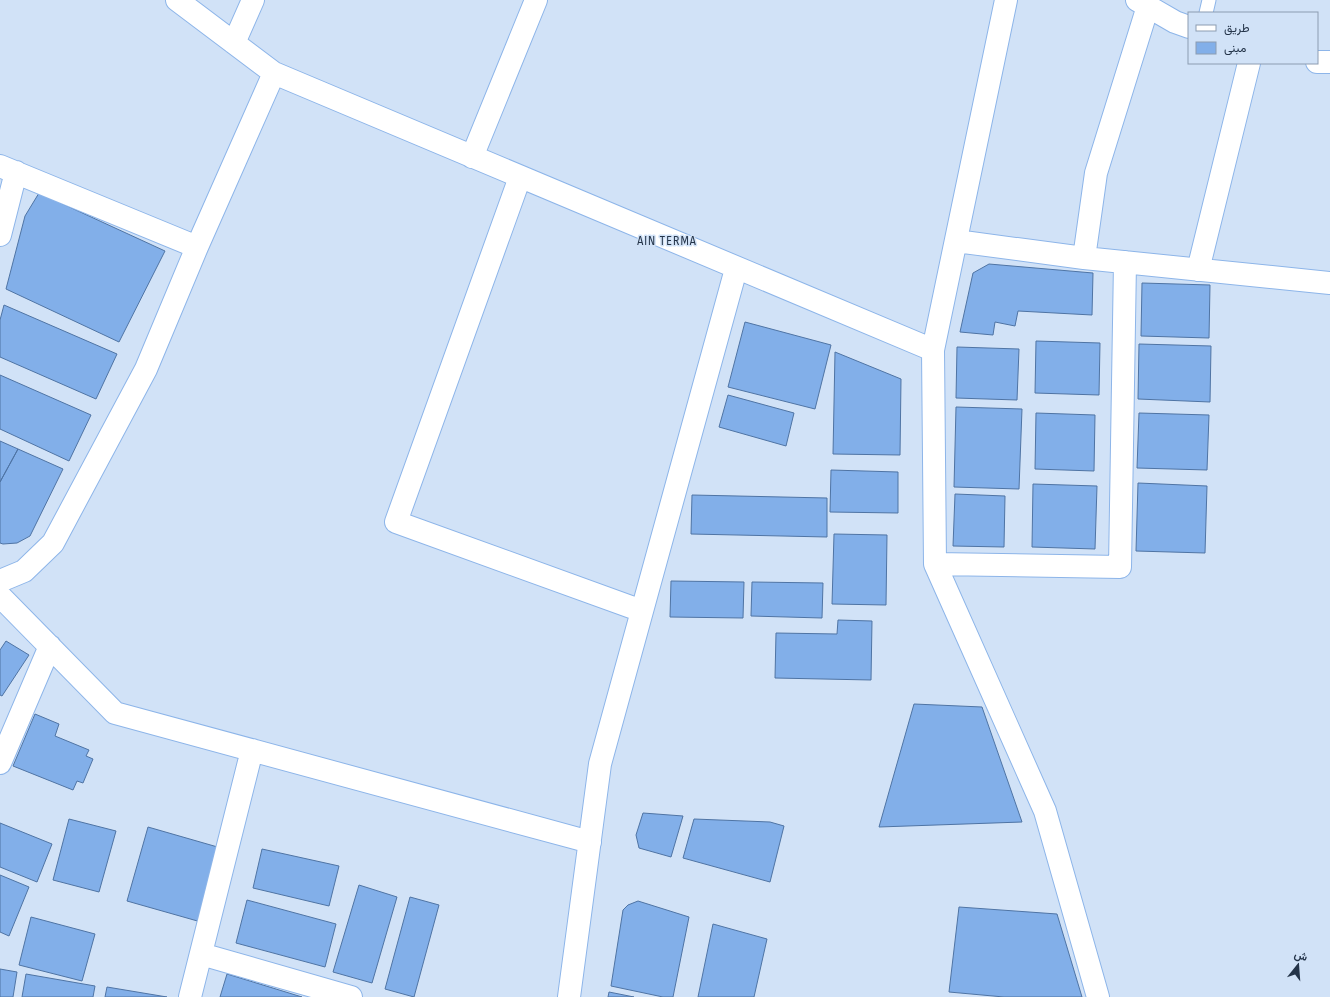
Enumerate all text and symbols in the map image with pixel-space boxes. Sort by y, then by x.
legend [1188,12,1318,64]
text: طريق [1224,21,1250,36]
text: مبنى [1224,41,1246,56]
district label: AIN TERMA [636,232,697,249]
north arrow [1278,945,1318,985]
text: ش [1293,948,1309,964]

